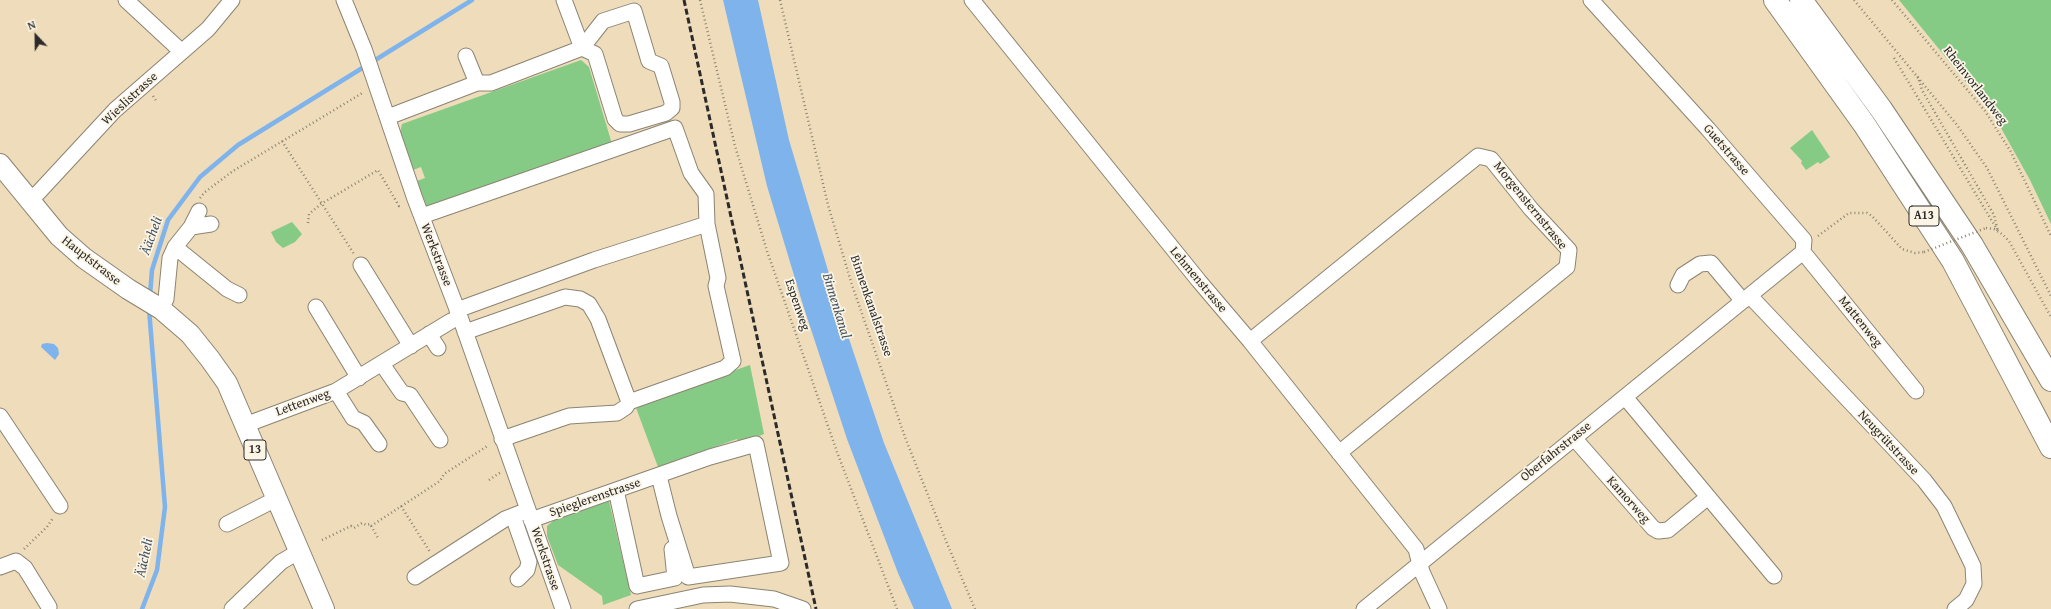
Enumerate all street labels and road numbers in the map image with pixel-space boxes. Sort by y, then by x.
street label: Rheinvorlandweg [1939,44,2011,128]
street label: Wieslistrasse [99,69,161,129]
street label: Guetstrasse [1699,121,1753,179]
street label: Morgensternstrasse [1490,159,1570,253]
road number: A13 [1909,206,1939,226]
street label: Werkstrasse [417,221,455,289]
street label: Hauptstrasse [58,233,124,289]
street label: Lehmenstrasse [1166,244,1230,316]
street label: Binnenkanalstrasse [846,253,896,359]
street label: Espenweg [781,277,813,333]
street label: Mattenweg [1835,293,1885,351]
street label: Lettenweg [274,386,332,420]
street label: Neugrütstrasse [1854,407,1922,479]
street label: Oberfahrstrasse [1517,419,1595,485]
road number: 13 [244,440,266,460]
street label: Kamorweg [1603,473,1653,527]
street label: Spieglerenstrasse [547,475,643,521]
street label: Werkstrasse [527,525,563,593]

